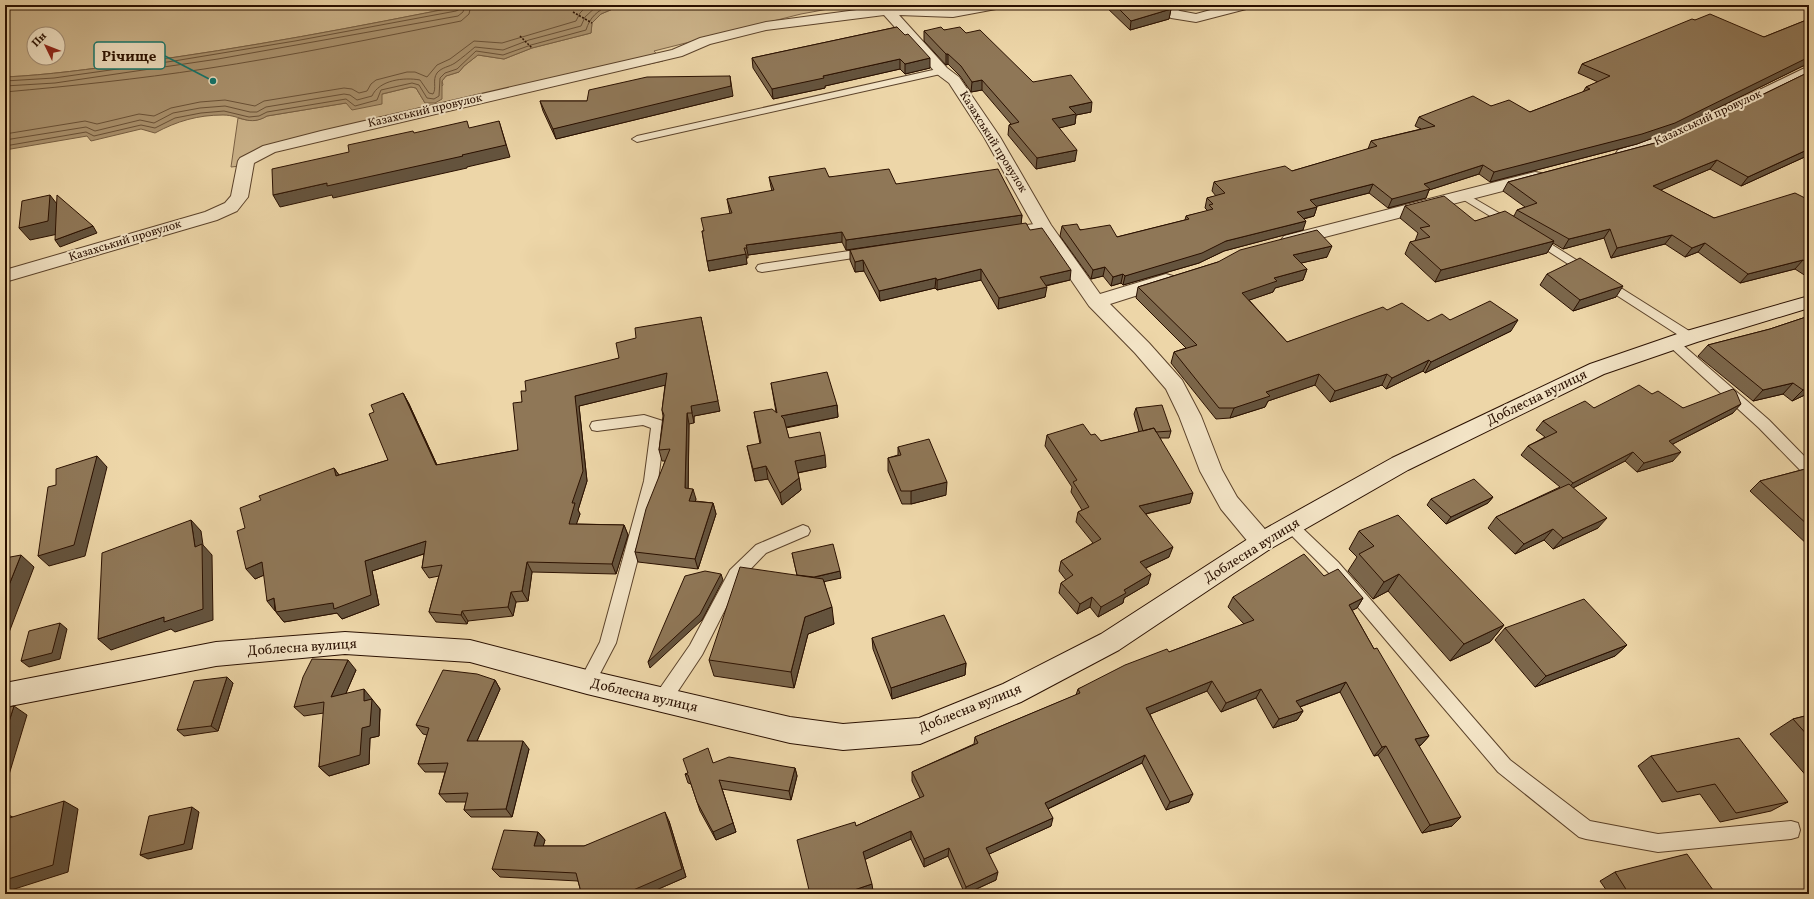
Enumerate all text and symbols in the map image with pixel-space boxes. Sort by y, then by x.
north arrow [26,26,66,66]
text: Пн [29,29,51,51]
callout: Річище [94,42,165,69]
text: Річище [101,47,157,68]
street label: Казахський провулок [1652,86,1765,150]
street label: Казахський провулок [955,88,1031,196]
street label: Казахський провулок [366,90,484,132]
street label: Казахський провулок [67,216,184,266]
street label: Доблесна вулиця [1484,365,1590,431]
street label: Доблесна вулиця [1200,514,1304,588]
street label: Доблесна вулиця [247,635,357,661]
street label: Доблесна вулиця [588,674,700,718]
street label: Доблесна вулиця [916,680,1024,738]

